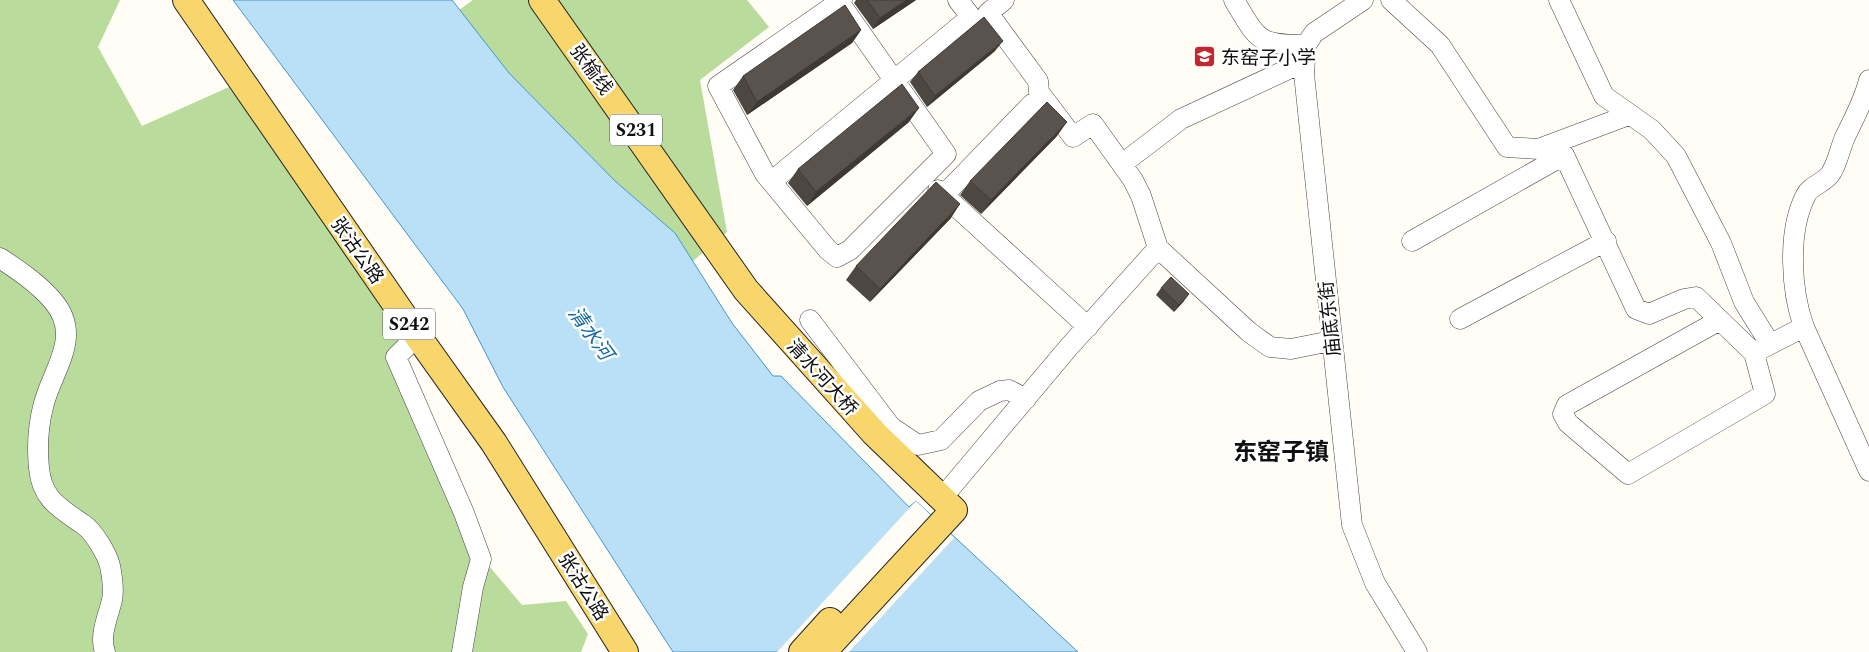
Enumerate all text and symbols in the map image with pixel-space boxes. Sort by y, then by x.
street label: 张榆线 [562,38,619,101]
place label: 东窑子小学 [1221,44,1316,73]
school or university icon: 东窑子小学 [1193,45,1217,69]
road number: S231 [610,114,662,146]
street label: 张沽公路 [323,211,390,290]
street label: 庙底东街 [1312,280,1349,358]
water label: 清水河 [560,301,622,370]
road number: S242 [383,308,435,339]
street label: 清水河大桥 [779,333,864,423]
district label: 东窑子镇 [1233,435,1329,471]
street label: 张沽公路 [550,547,615,627]

